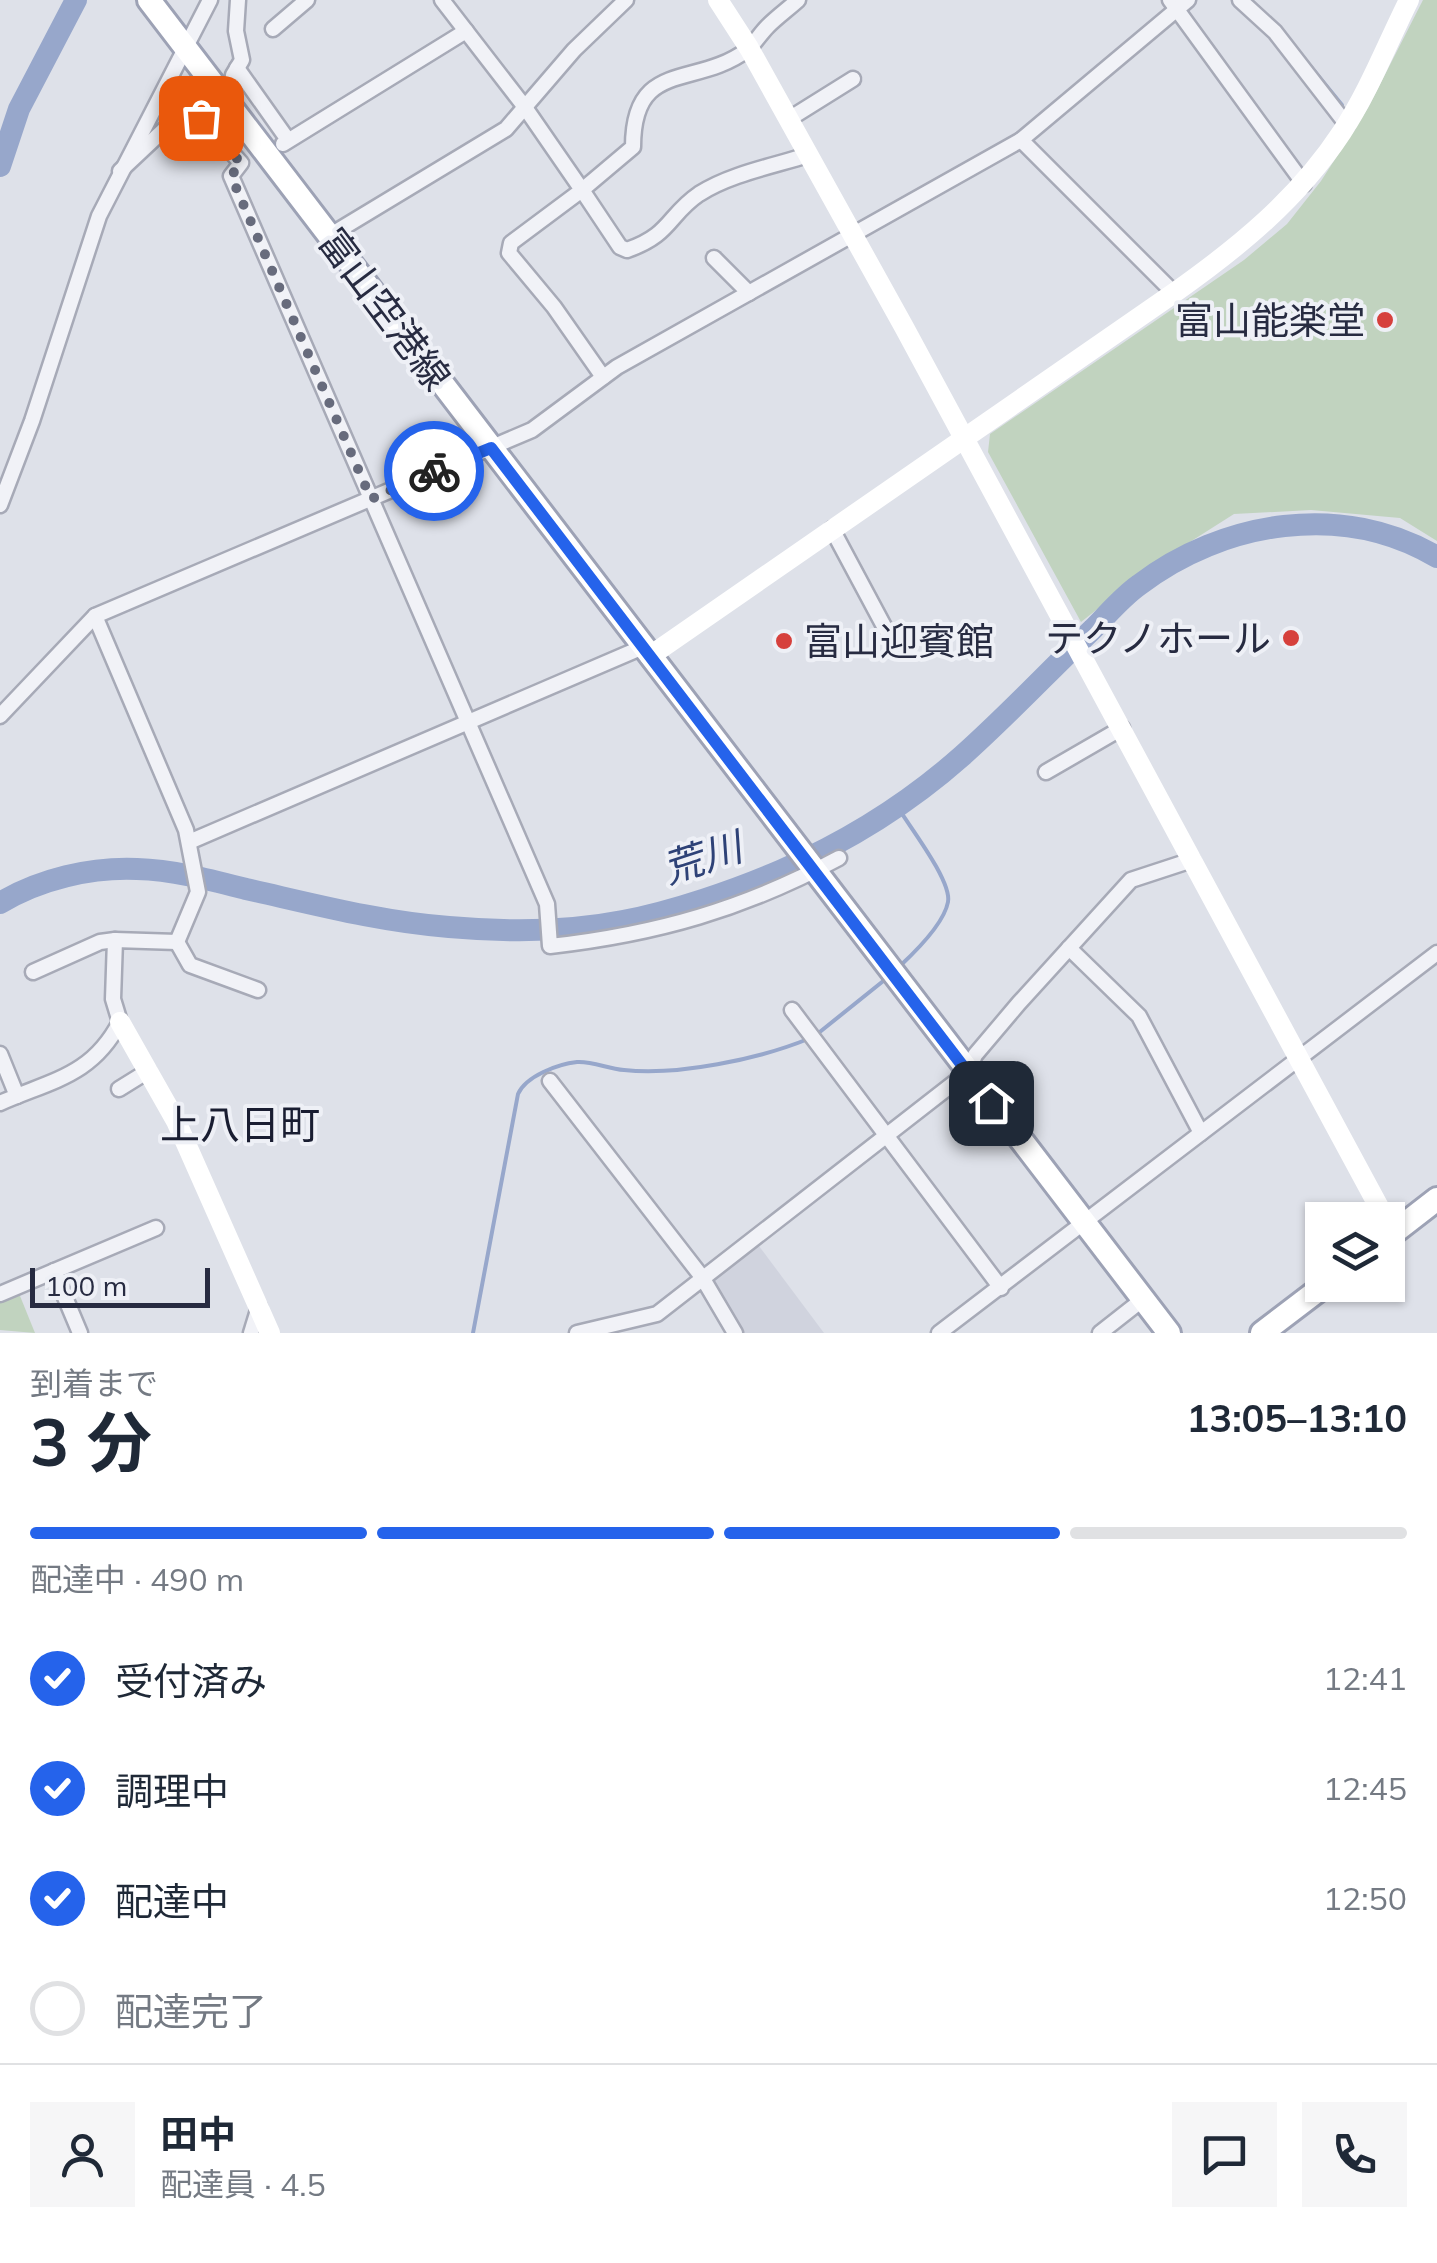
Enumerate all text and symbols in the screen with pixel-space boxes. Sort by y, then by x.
pin [159,76,244,161]
icon: bag [174,91,229,146]
street label: 富山空港線 [309,219,461,399]
place label: 富山能楽堂 [1175,296,1365,344]
marker: 富山能楽堂 [1374,309,1396,331]
courier [384,421,484,521]
icon: bike [407,444,462,499]
place label: テクノホール [1045,614,1271,662]
place label: 富山迎賓館 [804,617,994,665]
marker: テクノホール [1280,627,1302,649]
marker: 富山迎賓館 [773,630,795,652]
water label: 荒川 [656,820,752,893]
pin [949,1061,1034,1146]
icon: home [964,1076,1019,1131]
district label: 上八日町 [160,1099,320,1149]
map controls [1305,1202,1405,1302]
button: layers [1305,1202,1405,1302]
scale bar [30,1263,210,1308]
text: 100 m [45,1268,127,1303]
text: 到着まで [30,1363,158,1403]
text: 13:05–13:10 [1187,1394,1407,1442]
text: 3 分 [30,1401,152,1482]
text: 配達中 · 490 m [30,1559,244,1599]
icon: check [30,1651,85,1706]
text: 受付済み [115,1657,267,1705]
text: 12:41 [1323,1658,1407,1698]
icon: check [30,1761,85,1816]
text: 調理中 [115,1767,229,1815]
text: 12:45 [1323,1768,1407,1808]
icon: check [30,1871,85,1926]
text: 配達中 [115,1877,229,1925]
text: 12:50 [1323,1878,1407,1918]
text: 配達完了 [115,1987,267,2035]
button: person [30,2102,135,2207]
button: chat [1172,2102,1277,2207]
button: phone [1302,2102,1407,2207]
text: 田中 [160,2110,236,2158]
text: 配達員 · 4.5 [160,2164,326,2204]

